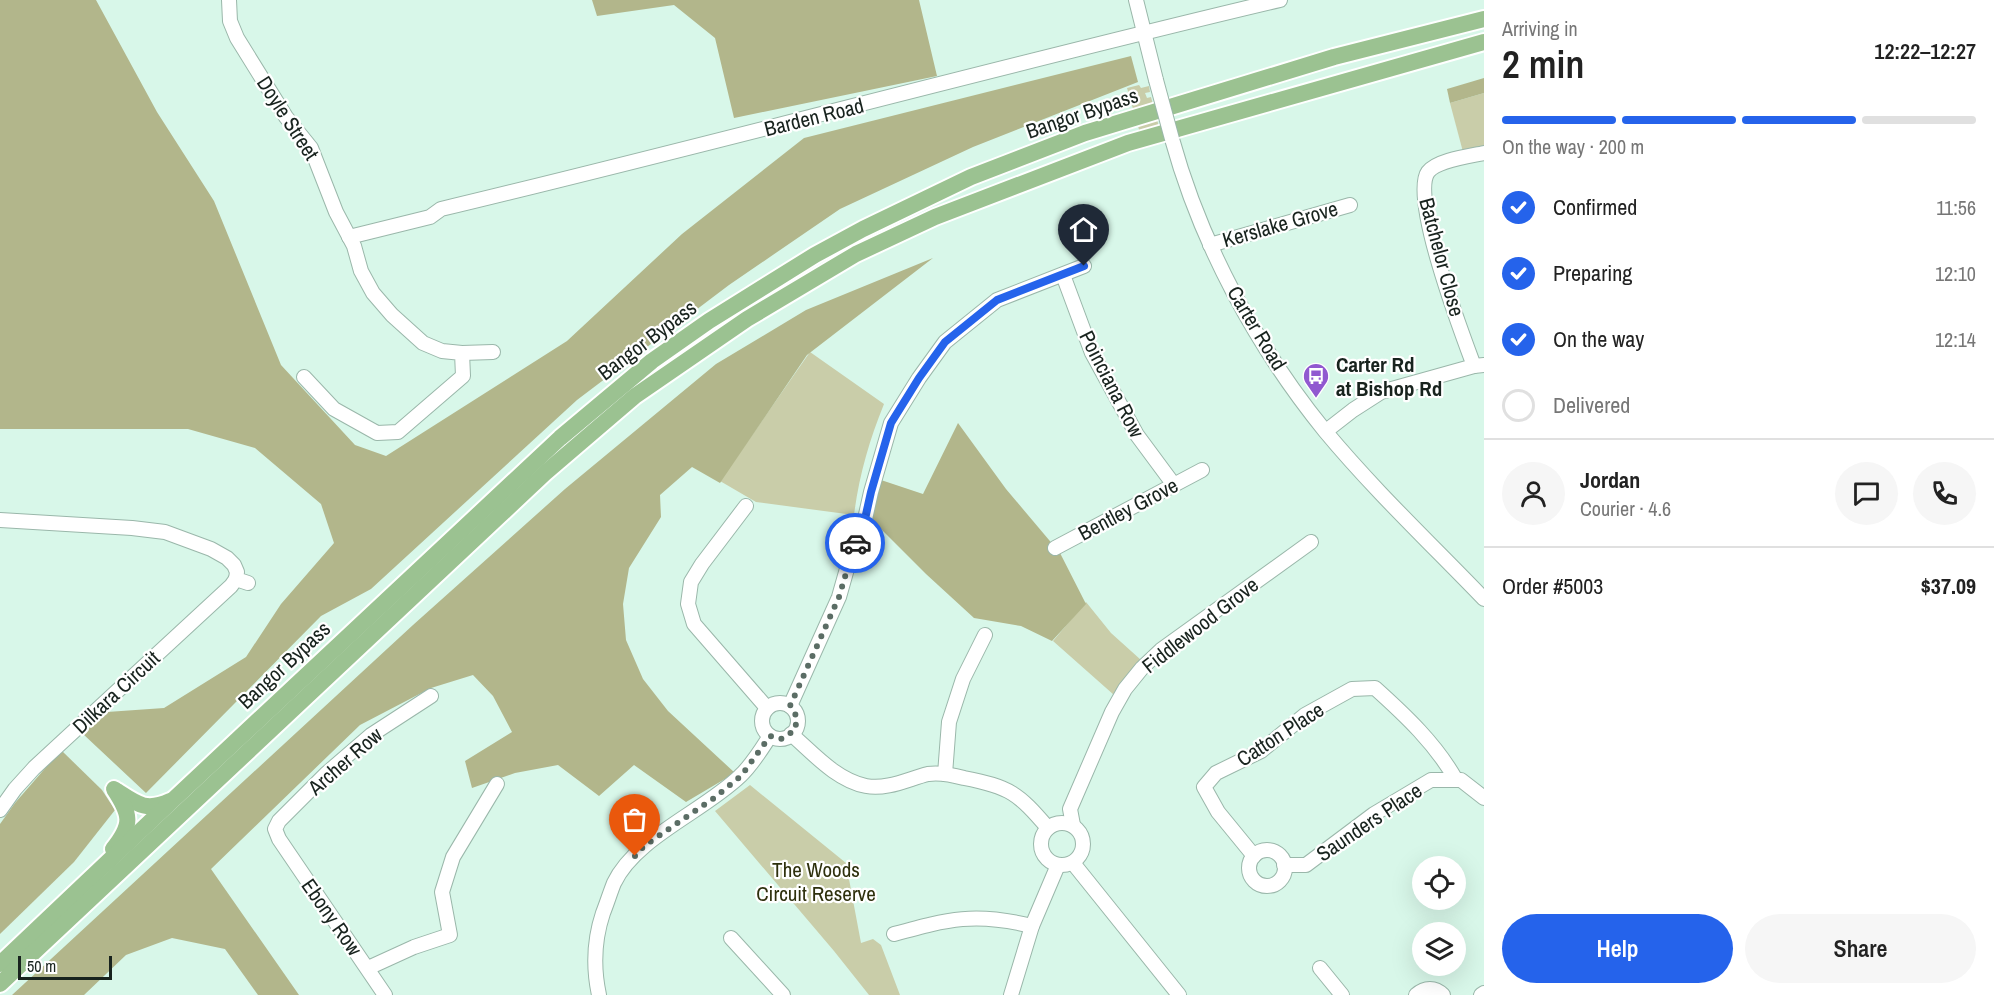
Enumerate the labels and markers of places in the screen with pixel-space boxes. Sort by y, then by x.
pin [1058,204,1109,266]
place label: Carter Rd at Bishop Rd [1336,350,1442,403]
bus stop icon: Carter Rd at Bishop Rd [1301,361,1331,399]
pin [609,794,660,856]

